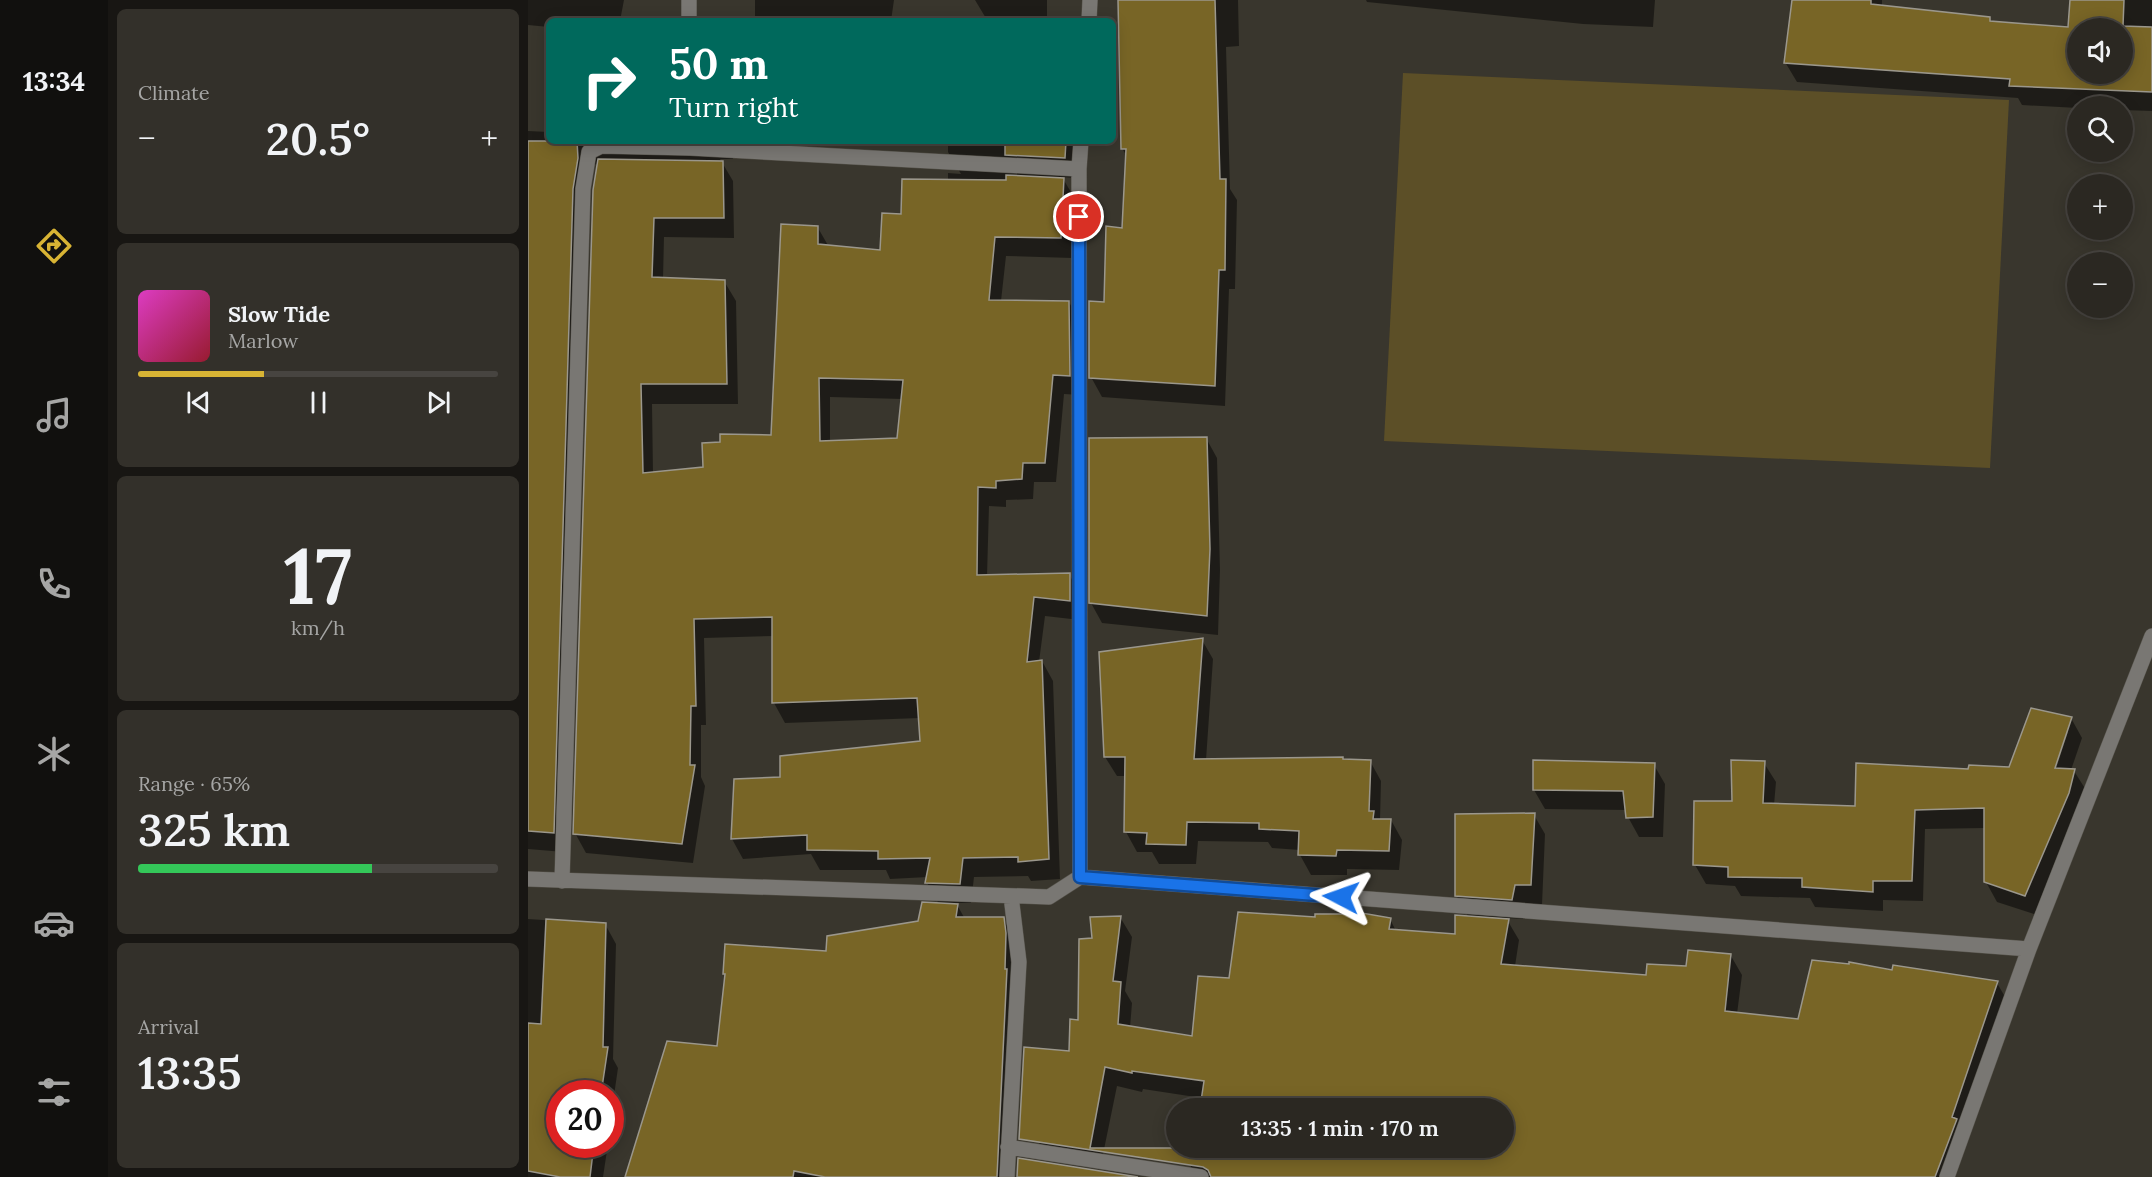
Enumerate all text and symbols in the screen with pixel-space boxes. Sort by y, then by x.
map controls [2067,18,2133,318]
button: sound [2067,18,2133,84]
text: 50 m [669,37,768,91]
icon: right [570,42,648,120]
text: 13:34 [23,64,85,98]
text: Climate [138,80,210,105]
text: Turn right [669,90,798,124]
button: search [2067,96,2133,162]
text: 20.5° [266,110,370,167]
text: − [138,117,156,159]
text: + [481,117,498,159]
button: + [2067,174,2133,240]
pin [1053,191,1104,242]
icon: arrive [1062,200,1095,233]
icon: directions [33,225,75,267]
button: − [2067,252,2133,318]
text: Slow Tide [228,300,330,328]
text: Marlow [228,328,298,353]
icon: previous [182,386,215,419]
icon: pause [302,386,335,419]
icon: next [422,386,455,419]
icon: music [33,394,75,436]
text: 17 [284,526,352,625]
icon: phone [33,563,75,605]
text: km/h [291,615,345,640]
icon: climate [33,733,75,775]
text: Range · 65% [138,771,250,796]
text: 325 km [138,801,290,858]
position arrow [1309,865,1373,929]
icon: car [33,902,75,944]
text: Arrival [138,1014,199,1039]
text: 13:35 [138,1044,242,1101]
icon: filters [33,1071,75,1113]
speed limit sign: 20 [546,1080,624,1158]
text: 13:35 · 1 min · 170 m [1241,1114,1439,1142]

